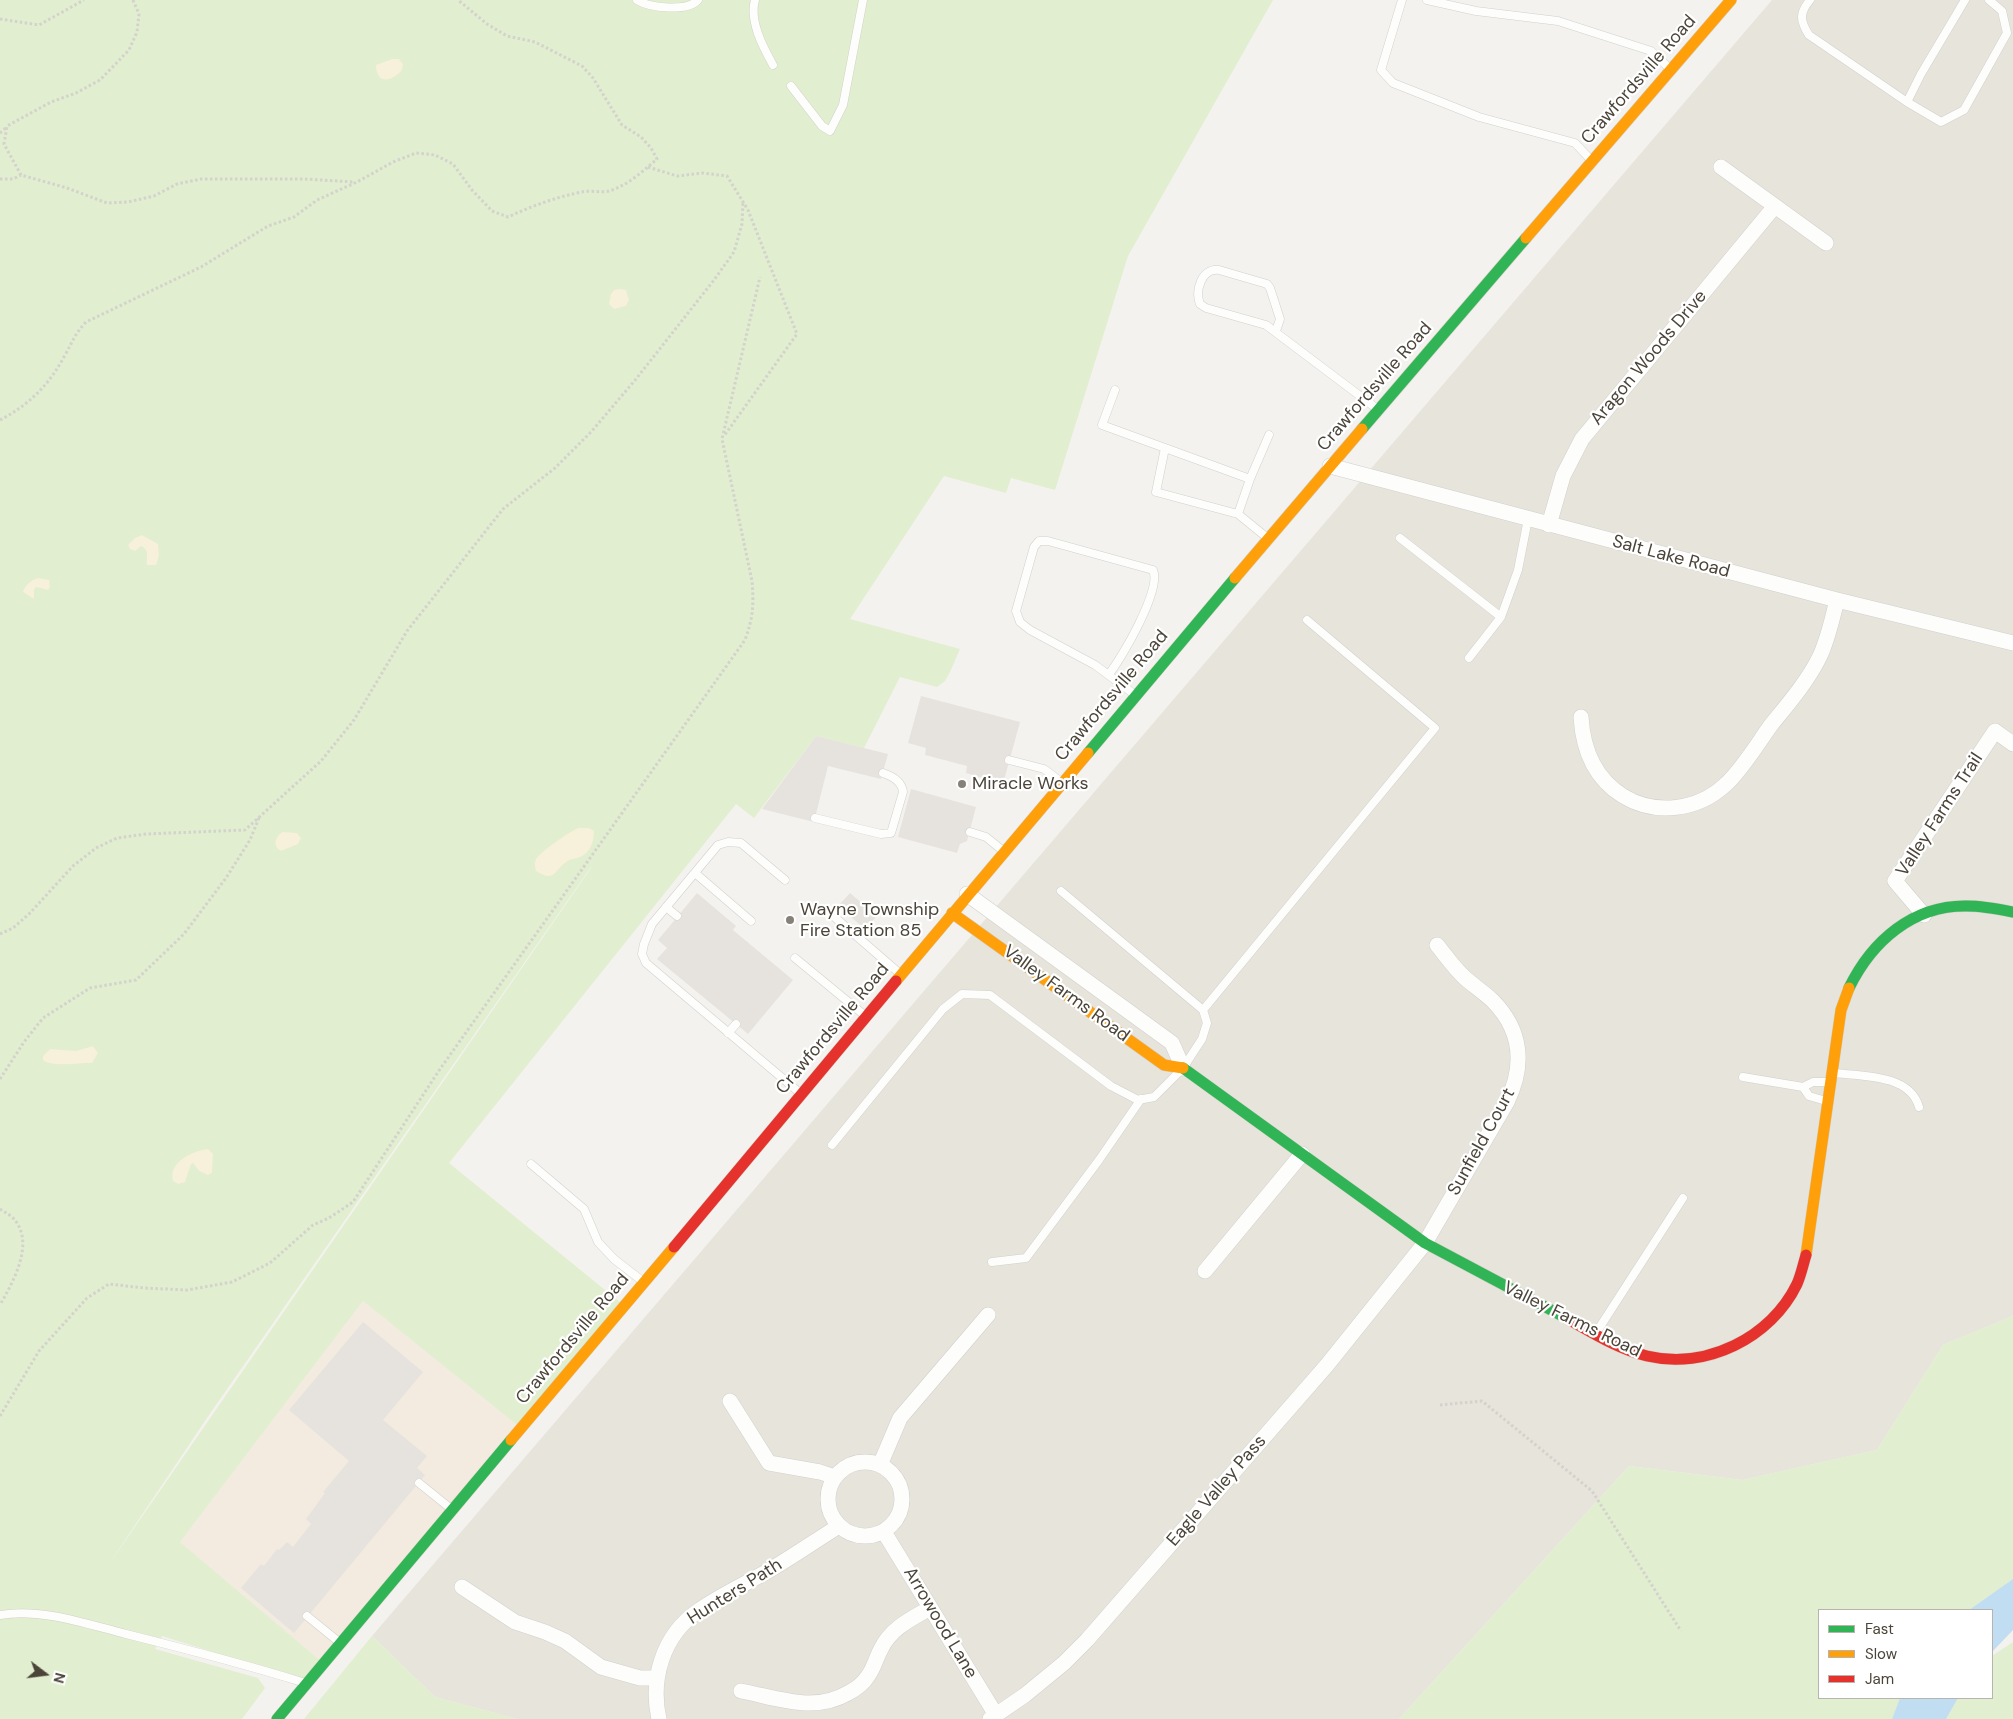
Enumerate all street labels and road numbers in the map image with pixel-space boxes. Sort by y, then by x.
street label: Crawfordsville Road [1577,11,1701,149]
street label: Aragon Woods Drive [1586,286,1712,430]
street label: Crawfordsville Road [1313,318,1437,456]
street label: Salt Lake Road [1610,531,1732,583]
street label: Crawfordsville Road [1051,626,1173,766]
street label: Valley Farms Trail [1892,749,1988,881]
street label: Valley Farms Road [999,941,1133,1047]
street label: Crawfordsville Road [772,959,894,1099]
street label: Sunfield Court [1444,1085,1520,1199]
street label: Crawfordsville Road [512,1269,634,1409]
street label: Valley Farms Road [1500,1277,1644,1363]
street label: Eagle Valley Pass [1163,1431,1271,1551]
street label: Hunters Path [684,1554,786,1630]
street label: Arrowood Lane [898,1563,982,1683]

